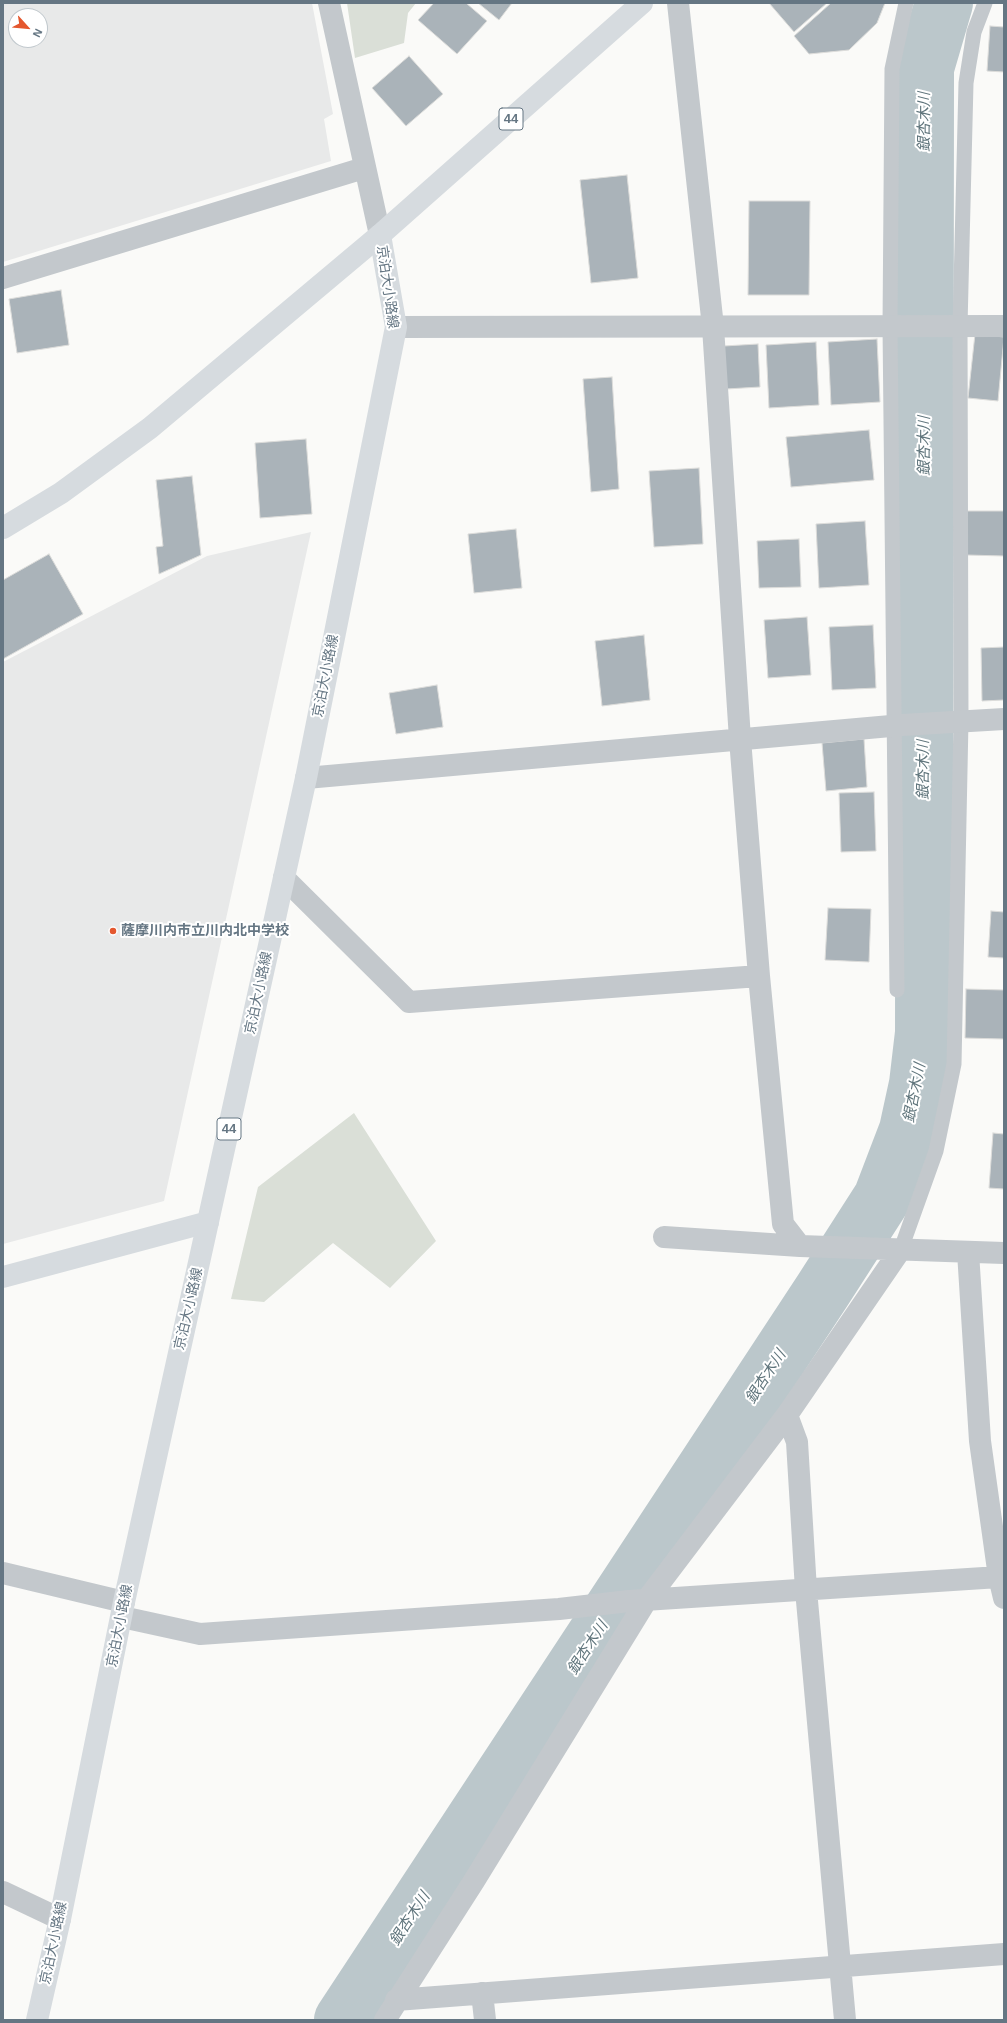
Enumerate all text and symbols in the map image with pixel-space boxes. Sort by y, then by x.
north arrow [8,8,48,48]
text: N [31,27,45,39]
water label: 銀杏木川 [916,92,934,152]
road number: 44 [499,108,523,130]
street label: 京泊大小路線 [373,244,401,330]
water label: 銀杏木川 [916,416,934,476]
street label: 京泊大小路線 [310,633,342,719]
water label: 銀杏木川 [915,740,933,800]
place label: 薩摩川内市立川内北中学校 [121,923,289,939]
marker: 薩摩川内市立川内北中学校 [108,926,118,936]
street label: 京泊大小路線 [242,950,276,1036]
water label: 銀杏木川 [900,1062,930,1124]
road number: 44 [217,1118,241,1140]
street label: 京泊大小路線 [171,1266,207,1352]
water label: 銀杏木川 [742,1347,790,1407]
street label: 京泊大小路線 [104,1583,136,1669]
water label: 銀杏木川 [564,1618,612,1678]
water label: 銀杏木川 [386,1889,434,1949]
street label: 京泊大小路線 [37,1900,71,1986]

